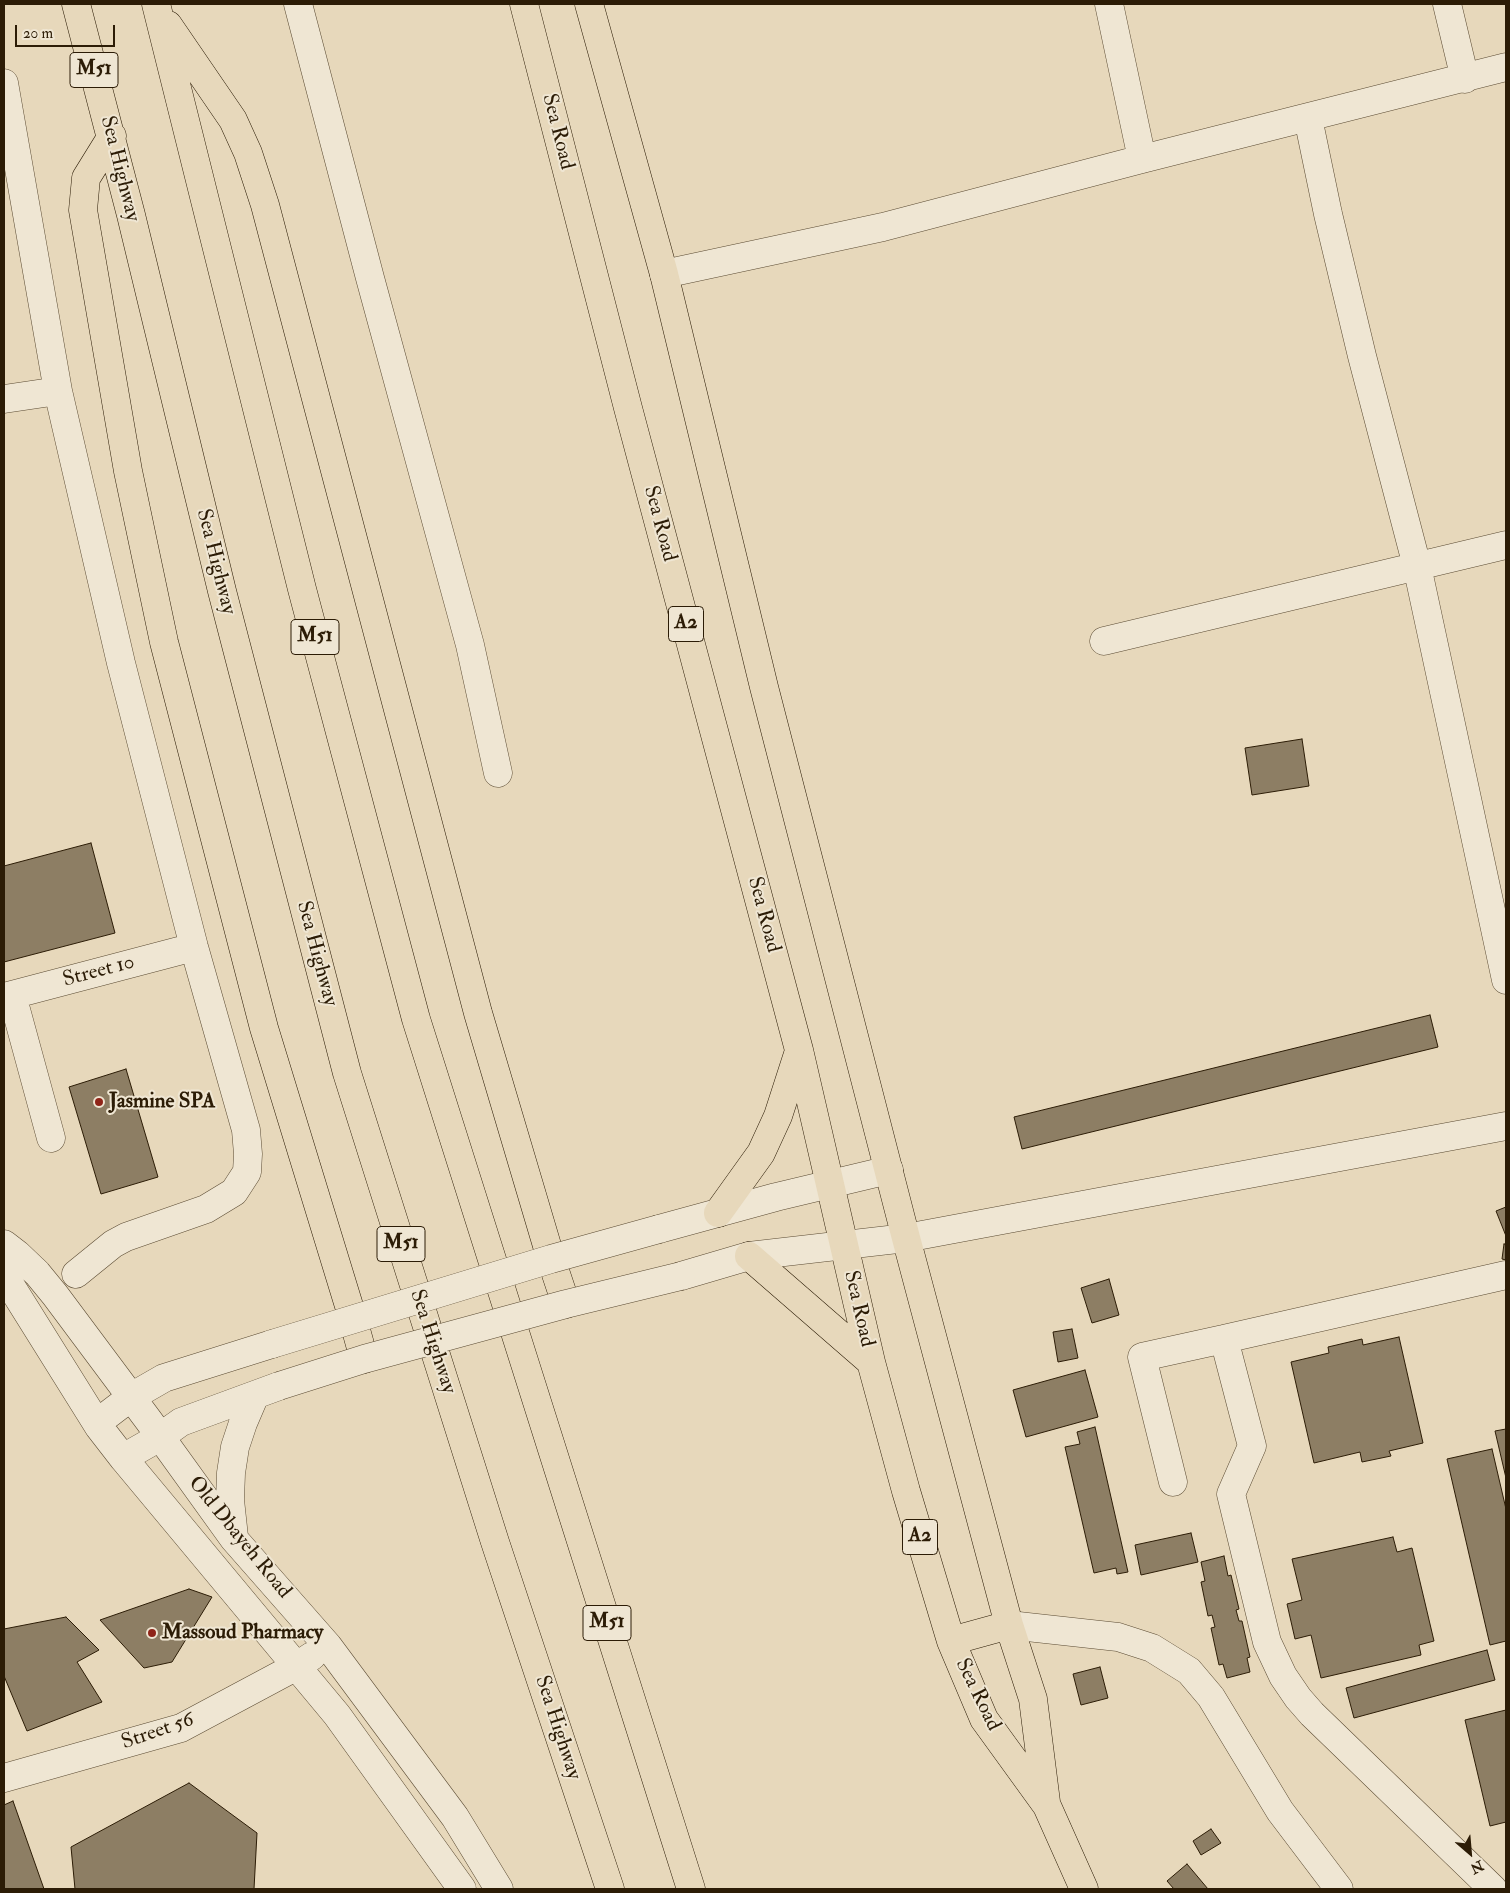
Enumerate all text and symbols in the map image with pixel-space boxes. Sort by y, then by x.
scale bar [18,15,118,47]
text: 20 m [23,24,53,43]
road number: M51 [70,52,118,88]
street label: Sea Road [535,91,579,173]
street label: Sea Highway [94,114,144,224]
street label: Sea Road [637,483,681,565]
street label: Sea Highway [190,507,240,617]
road number: A2 [668,606,704,642]
road number: M51 [291,620,339,654]
street label: Sea Road [741,874,785,956]
street label: Sea Highway [290,899,342,1009]
street label: Street 10 [60,950,138,994]
place label: Jasmine SPA [109,1089,215,1115]
marker: Jasmine SPA [93,1096,105,1108]
road number: M51 [377,1226,425,1262]
street label: Sea Road [837,1268,879,1350]
street label: Sea Highway [403,1287,461,1397]
street label: Old Dbayeh Road [182,1472,296,1604]
road number: A2 [902,1520,938,1554]
road number: M51 [583,1606,631,1640]
place label: Massoud Pharmacy [162,1620,323,1646]
marker: Massoud Pharmacy [146,1627,158,1639]
street label: Sea Road [949,1655,1005,1735]
street label: Sea Highway [528,1673,586,1783]
street label: Street 56 [119,1708,197,1756]
north arrow [1445,1828,1495,1878]
text: N [1468,1856,1486,1877]

